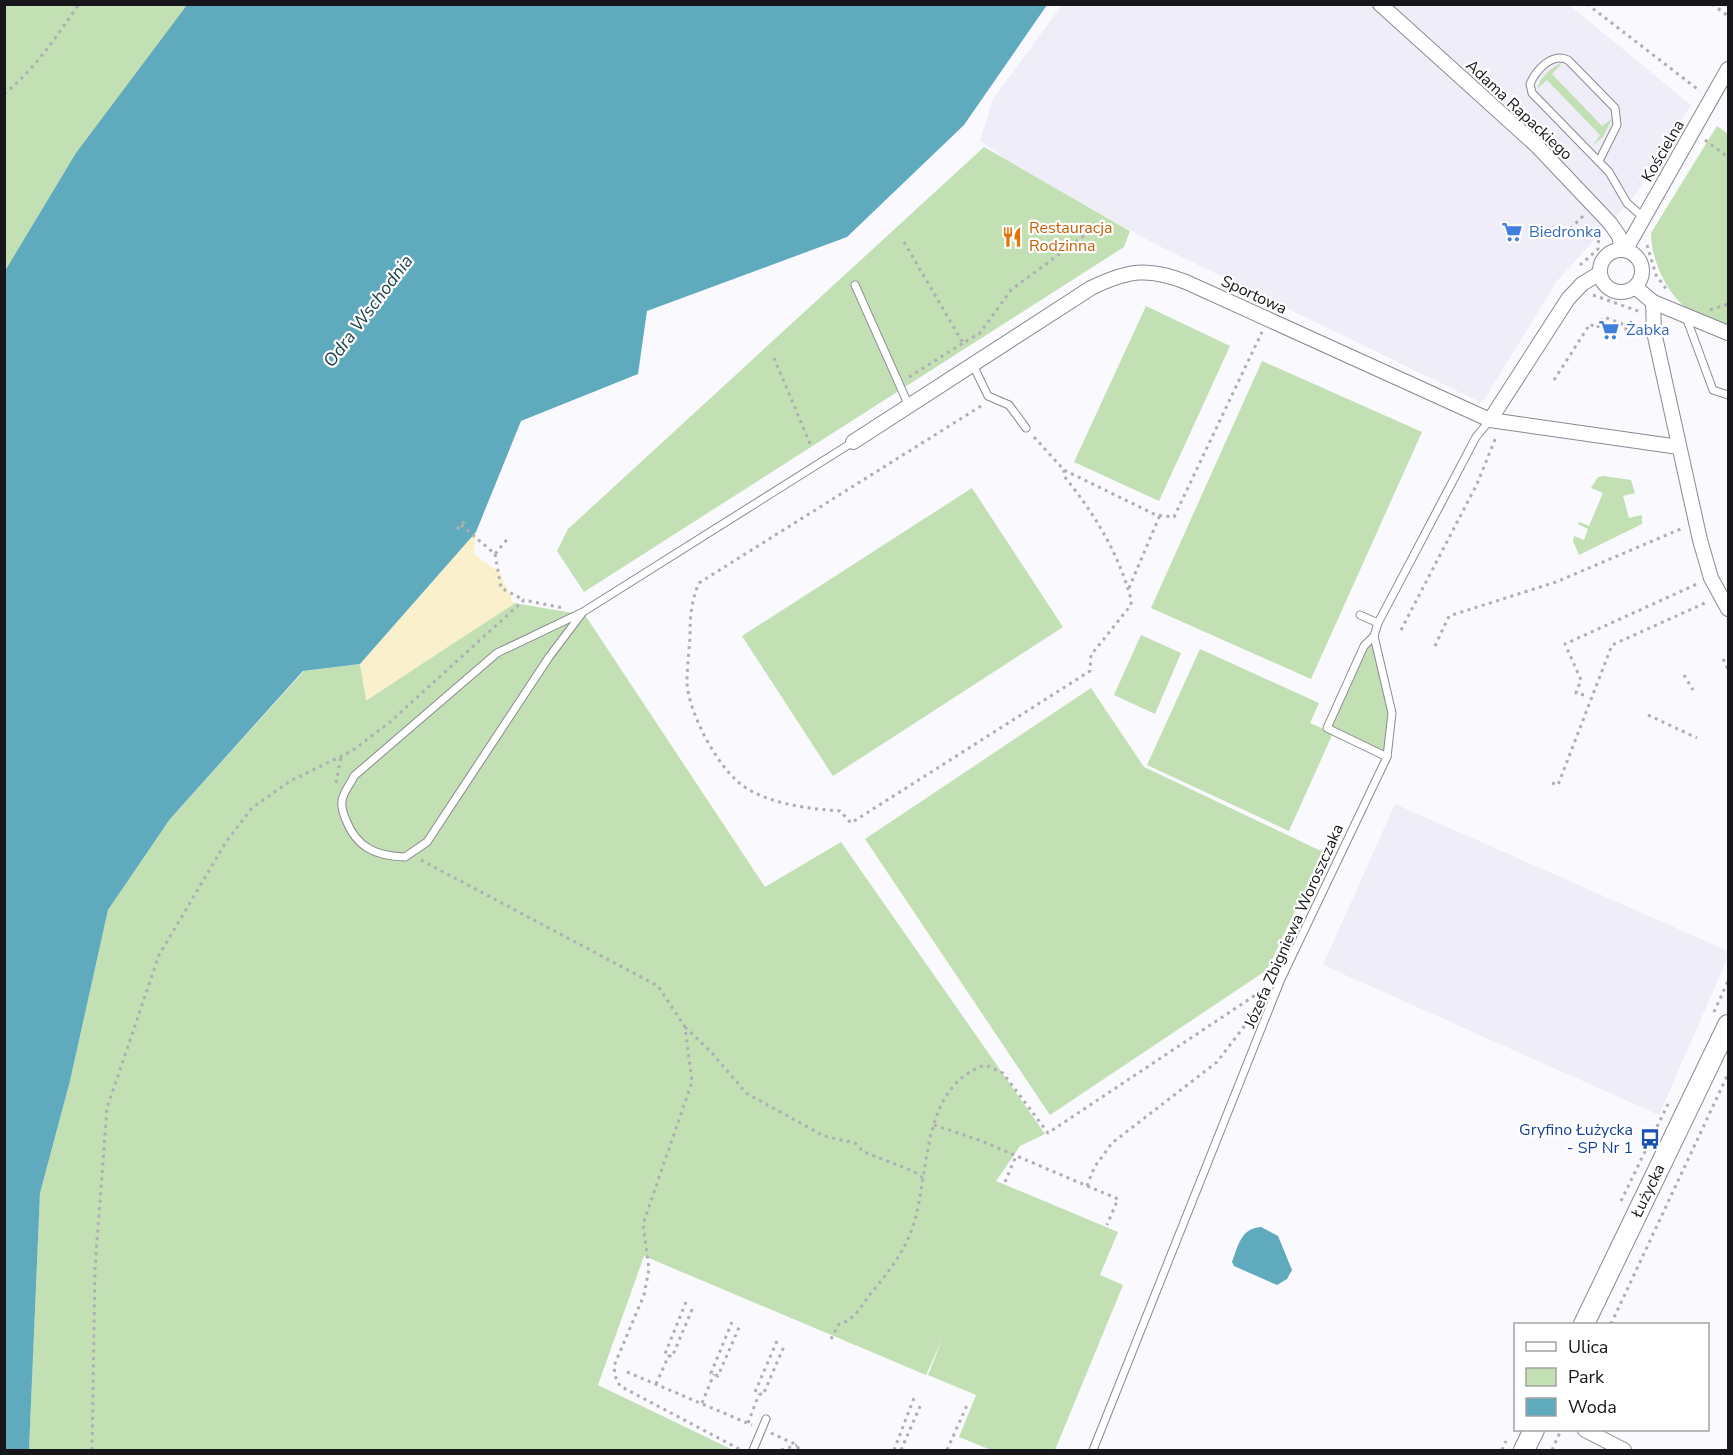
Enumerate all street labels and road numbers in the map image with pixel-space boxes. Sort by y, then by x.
street label: Adama Rapackiego [1461,55,1577,165]
street label: Kościelna [1636,116,1690,186]
street label: Sportowa [1217,270,1291,320]
street label: Józefa Zbigniewa Woroszczaka [1239,821,1349,1032]
street label: Łużycka [1626,1160,1670,1222]

